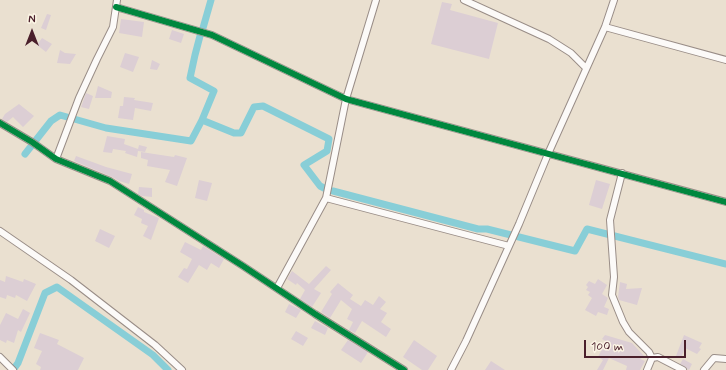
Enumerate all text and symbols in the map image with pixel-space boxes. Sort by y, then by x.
north arrow [12,12,52,52]
text: N [28,13,36,27]
scale bar [586,332,688,358]
text: 100 m [591,339,623,355]

